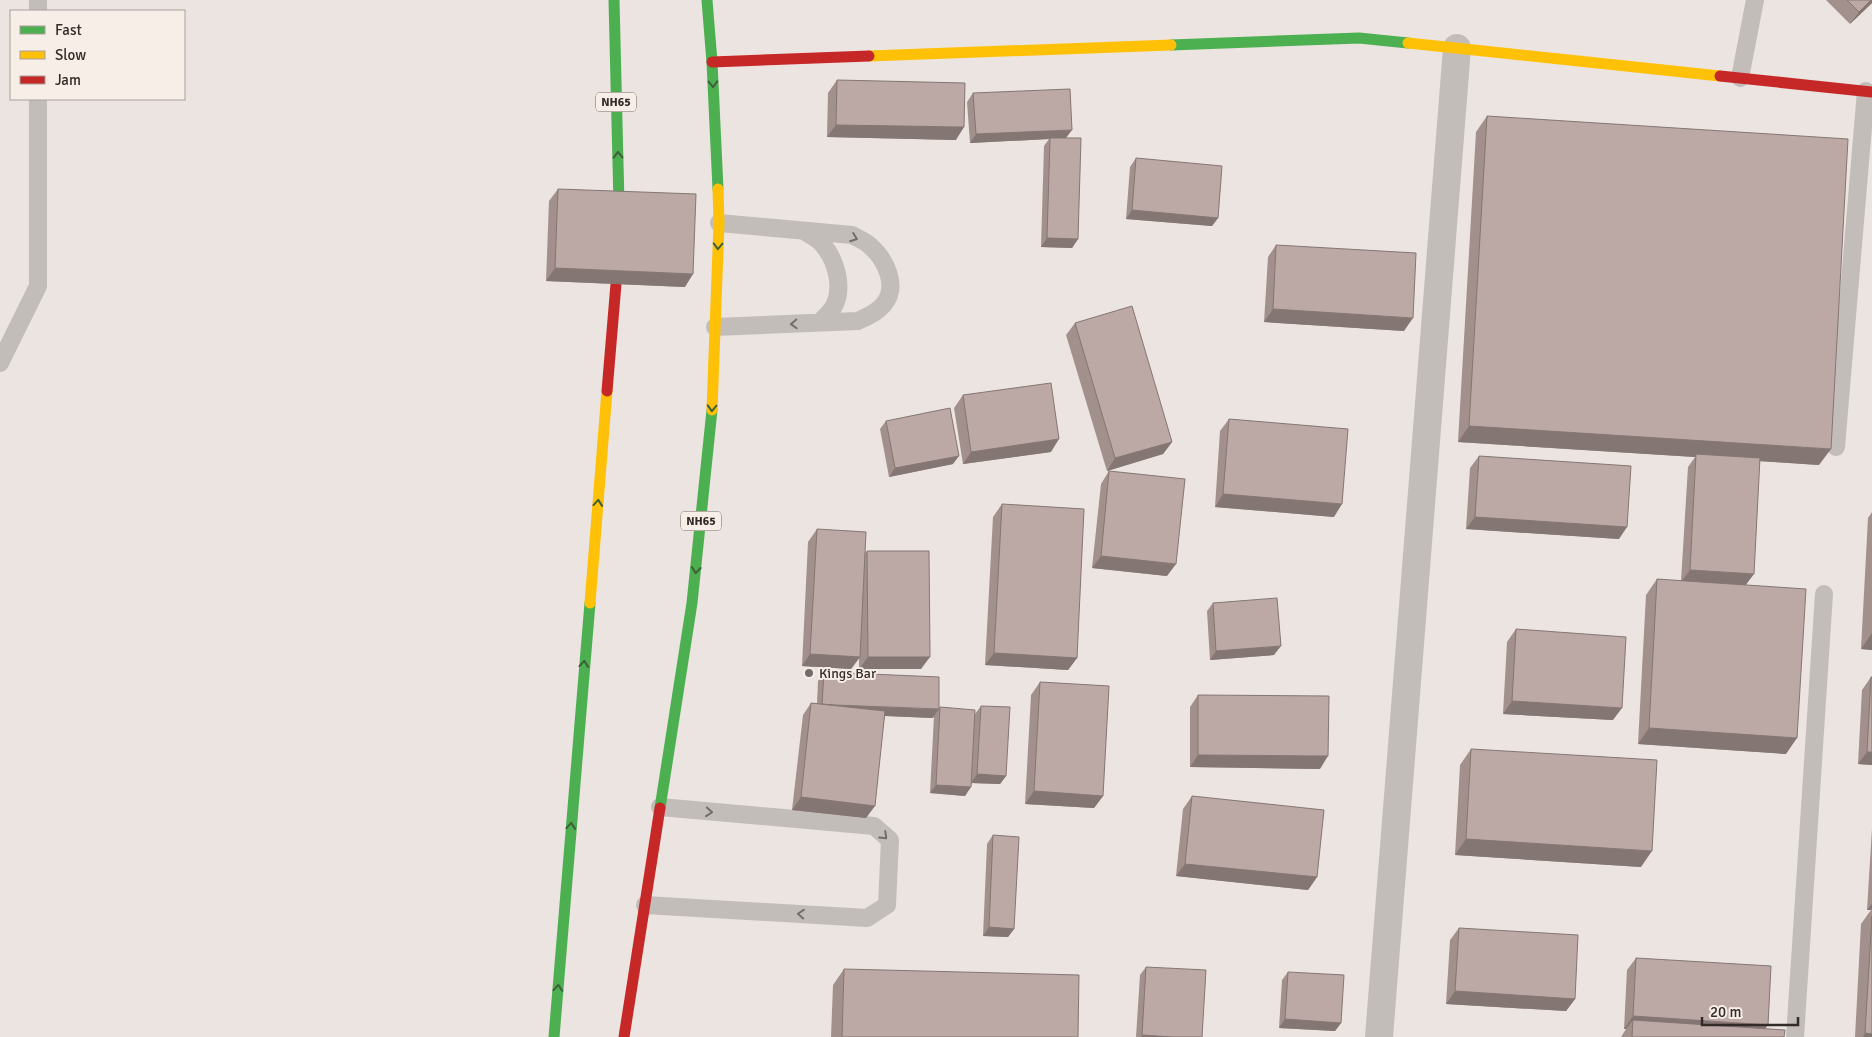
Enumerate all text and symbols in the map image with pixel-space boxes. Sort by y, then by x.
legend [10,10,185,100]
text: Fast [55,21,82,39]
text: Slow [55,46,86,64]
text: Jam [55,71,81,89]
one-way arrow [708,80,718,88]
road number: NH65 [596,92,636,111]
one-way arrow [612,151,623,159]
one-way arrow [849,232,858,242]
one-way arrow [713,242,724,250]
one-way arrow [790,318,798,329]
one-way arrow [707,405,717,413]
one-way arrow [592,498,603,506]
road number: NH65 [681,512,721,530]
one-way arrow [690,566,701,574]
one-way arrow [579,660,590,668]
place label: Kings Bar [819,665,877,682]
marker: Kings Bar [803,667,815,679]
one-way arrow [705,806,713,817]
one-way arrow [565,822,576,830]
one-way arrow [878,830,887,839]
one-way arrow [797,909,805,920]
one-way arrow [552,984,563,992]
scale bar [1702,994,1798,1026]
text: 20 m [1710,1003,1741,1021]

